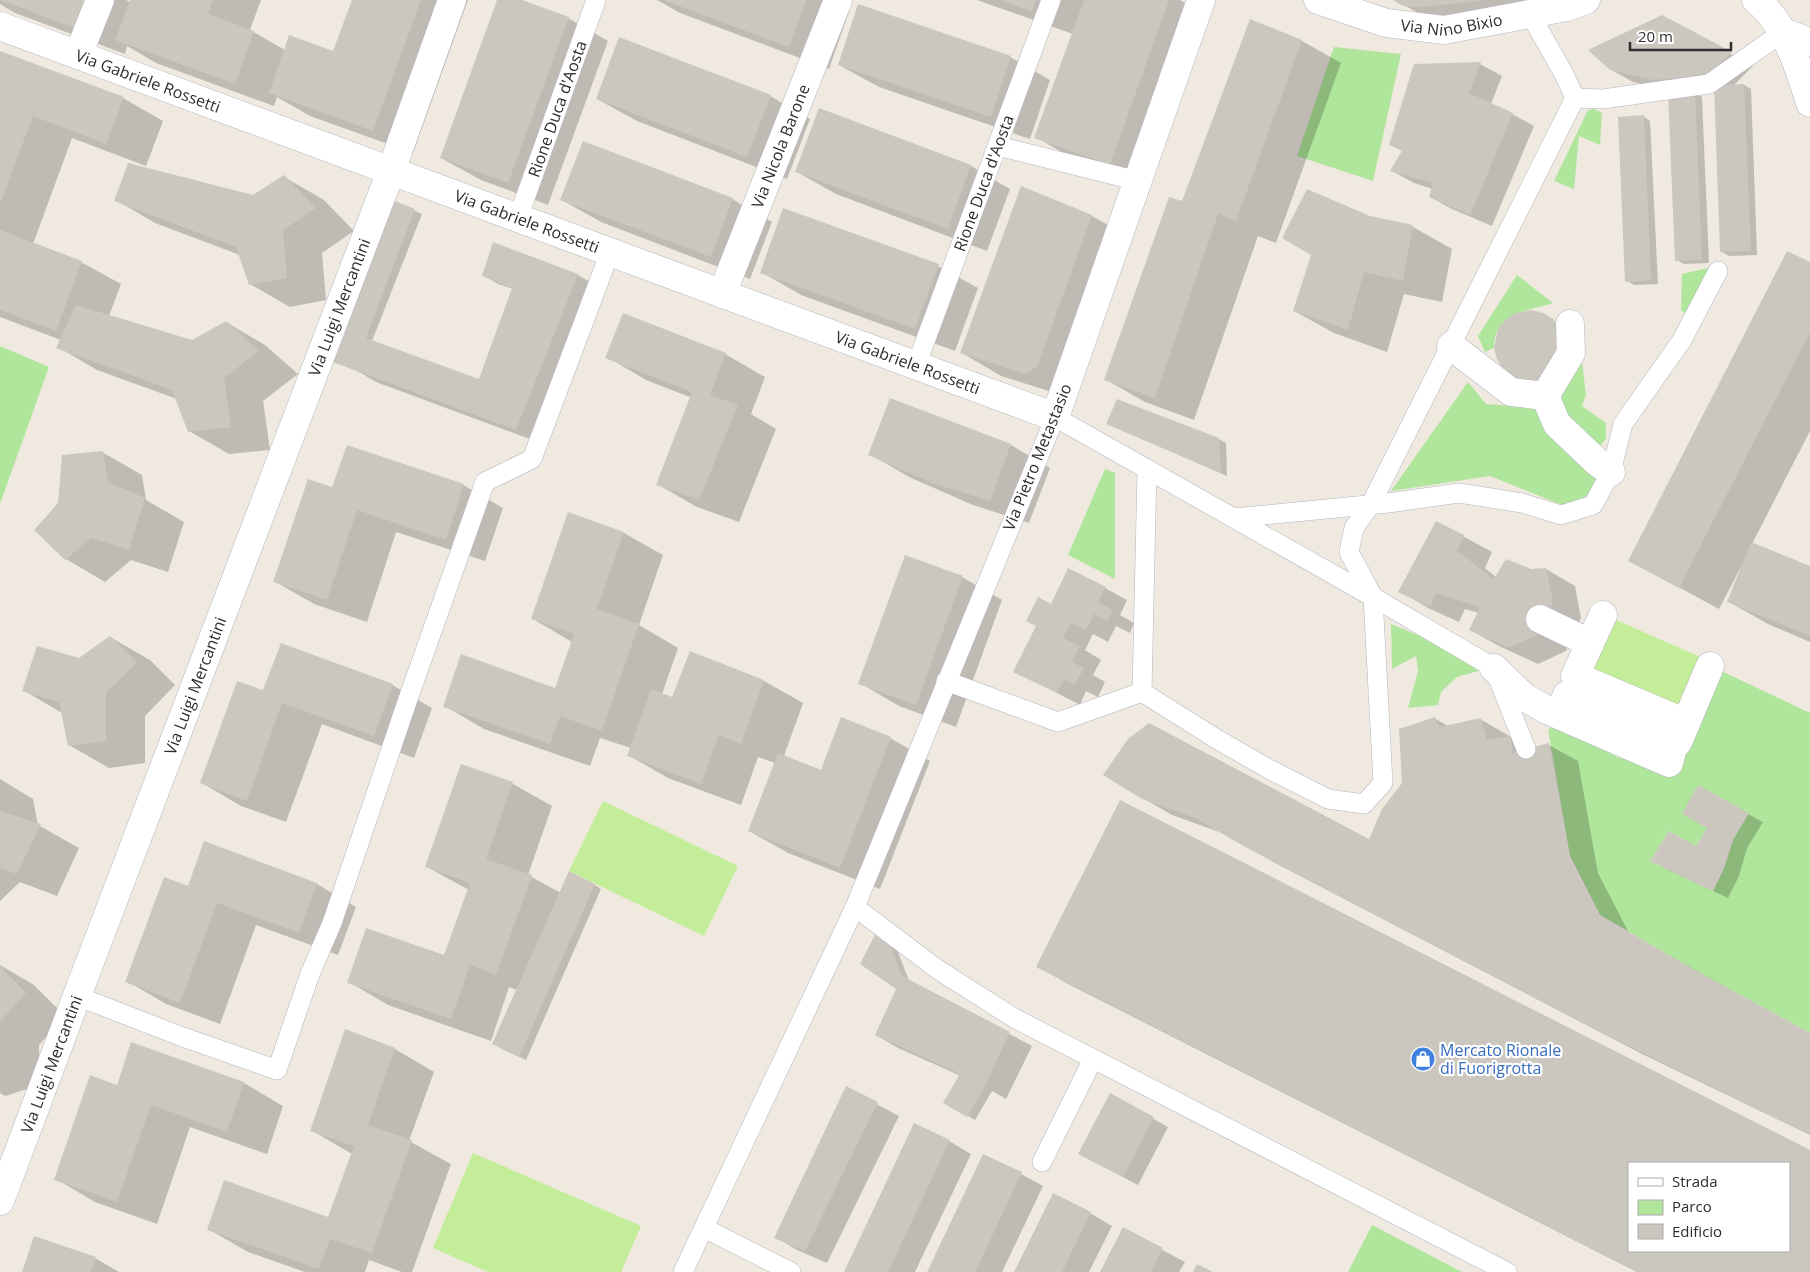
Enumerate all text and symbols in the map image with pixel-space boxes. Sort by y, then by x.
street label: Via Nino Bixio [1399,8,1504,41]
scale bar [1630,20,1731,52]
text: 20 m [1638,26,1673,46]
street label: Rione Duca d'Aosta [522,37,592,180]
street label: Via Gabriele Rossetti [73,44,224,118]
street label: Via Nicola Barone [746,81,815,211]
street label: Rione Duca d'Aosta [948,112,1019,254]
street label: Via Gabriele Rossetti [451,184,602,258]
street label: Via Luigi Mercantini [303,235,375,379]
street label: Via Gabriele Rossetti [832,326,983,399]
street label: Via Pietro Metastasio [997,380,1077,534]
street label: Via Luigi Mercantini [159,614,231,758]
street label: Via Luigi Mercantini [15,992,87,1136]
place label: Mercato Rionale di Fuorigrotta [1440,1039,1561,1079]
shop icon: Mercato Rionale di Fuorigrotta [1410,1046,1436,1072]
legend [1628,1162,1790,1252]
text: Strada [1672,1171,1718,1191]
text: Parco [1672,1196,1712,1216]
text: Edificio [1672,1221,1722,1241]

